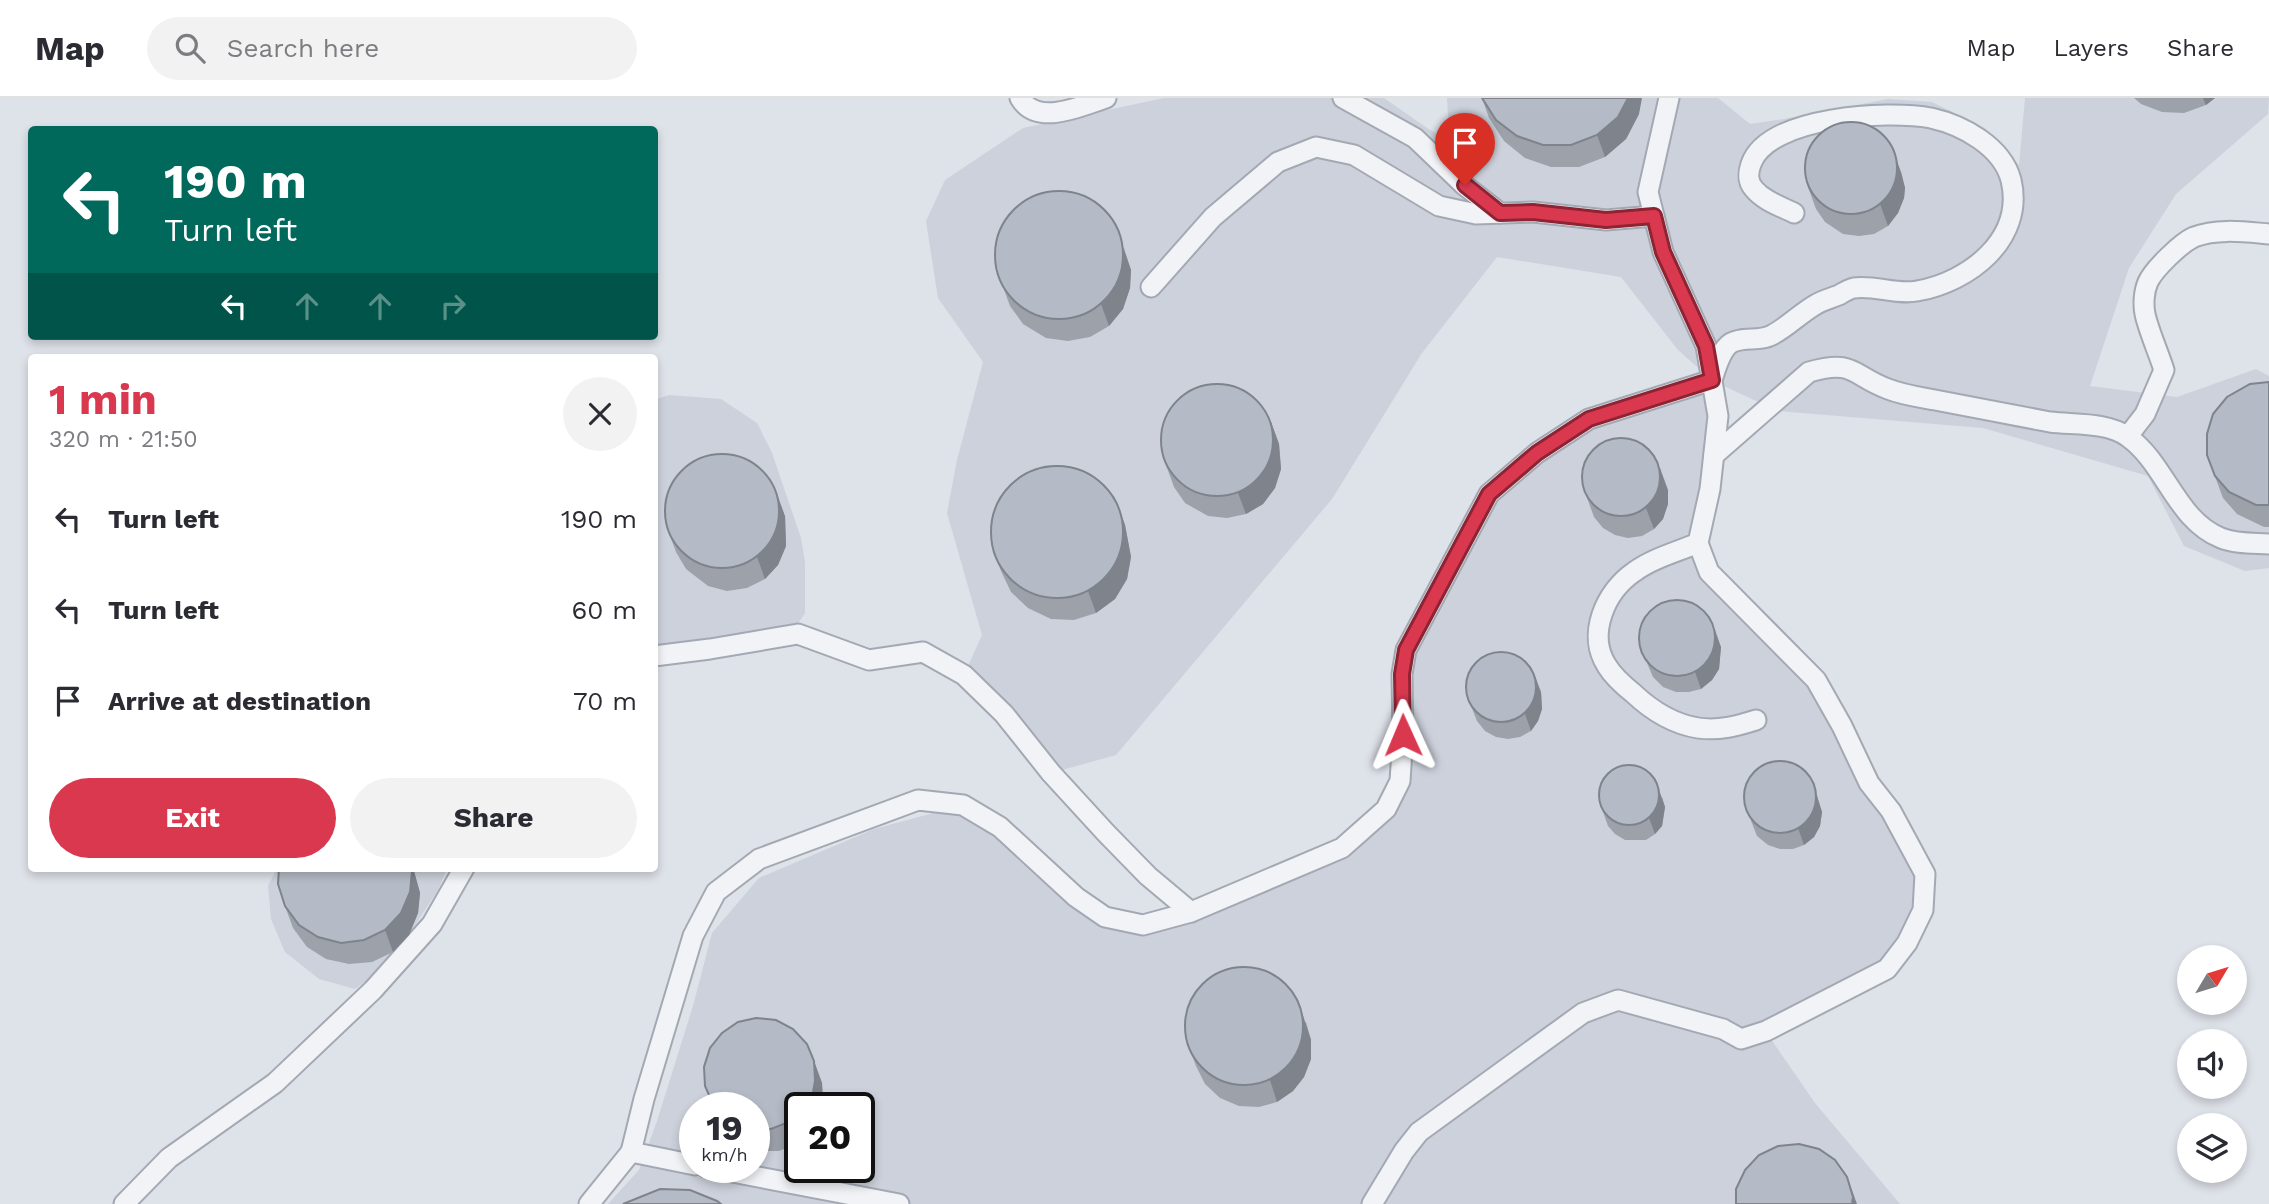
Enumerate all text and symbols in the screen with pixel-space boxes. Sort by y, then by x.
search box [147,17,637,80]
text: Map [35,29,105,68]
icon: search [171,29,209,67]
text: Search here [227,33,379,63]
text: Map [1967,34,2015,62]
text: Layers [2053,34,2129,62]
text: Share [2167,34,2234,62]
pin [1435,113,1495,185]
icon: arrive [1446,124,1484,162]
text: 190 m [164,152,307,210]
icon: left [49,154,140,245]
text: Turn left [164,211,297,249]
icon: left [215,287,253,325]
icon: ahead [288,287,326,325]
icon: ahead [361,287,399,325]
icon: right [434,287,472,325]
text: 1 min [49,375,157,424]
button: close [563,377,637,451]
text: 320 m · 21:50 [49,426,198,453]
icon: left [49,500,87,538]
text: Turn left [108,504,219,534]
text: 190 m [561,504,637,534]
icon: left [49,591,87,629]
text: Turn left [108,595,219,625]
text: 60 m [571,595,637,625]
icon: arrive [49,682,87,720]
text: Arrive at destination [108,686,371,716]
text: 70 m [573,686,637,716]
position arrow [1366,698,1440,772]
button: Exit [49,778,336,858]
button: Share [350,778,637,858]
north arrow [2177,945,2247,1015]
map controls [2177,945,2247,1183]
button: sound [2177,1029,2247,1099]
speed limit sign: 20 [784,1092,875,1183]
text: 19 [706,1107,743,1149]
button: layers [2177,1113,2247,1183]
text: km/h [701,1144,748,1165]

